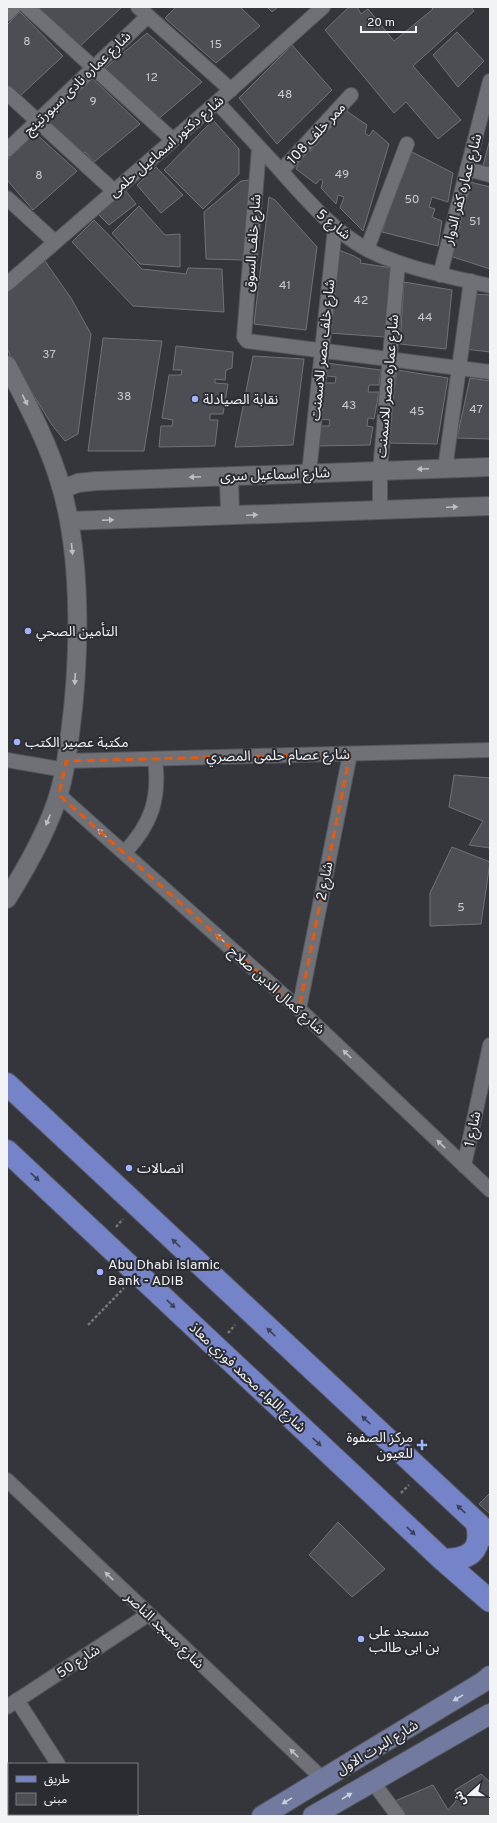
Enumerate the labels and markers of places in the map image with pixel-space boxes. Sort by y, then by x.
place label: نقابة الصيادلة [203,392,279,409]
marker: نقابة الصيادلة [190,394,200,404]
place label: التأمين الصحي [36,622,118,642]
marker: التأمين الصحي [23,626,33,636]
place label: مكتبة عصير الكتب [25,735,129,752]
marker: مكتبة عصير الكتب [12,737,22,747]
place label: اتصالات [137,1161,184,1178]
marker: اتصالات [124,1163,134,1173]
place label: Abu Dhabi Islamic Bank - ADIB [108,1257,220,1290]
marker: Abu Dhabi Islamic Bank - ADIB [95,1267,105,1277]
place label: مركز الصفوة للعيون [347,1430,413,1463]
marker: مركز الصفوة للعيون [416,1439,428,1451]
place label: مسجد على بن ابى طالب [369,1624,440,1657]
marker: مسجد على بن ابى طالب [356,1634,366,1644]

